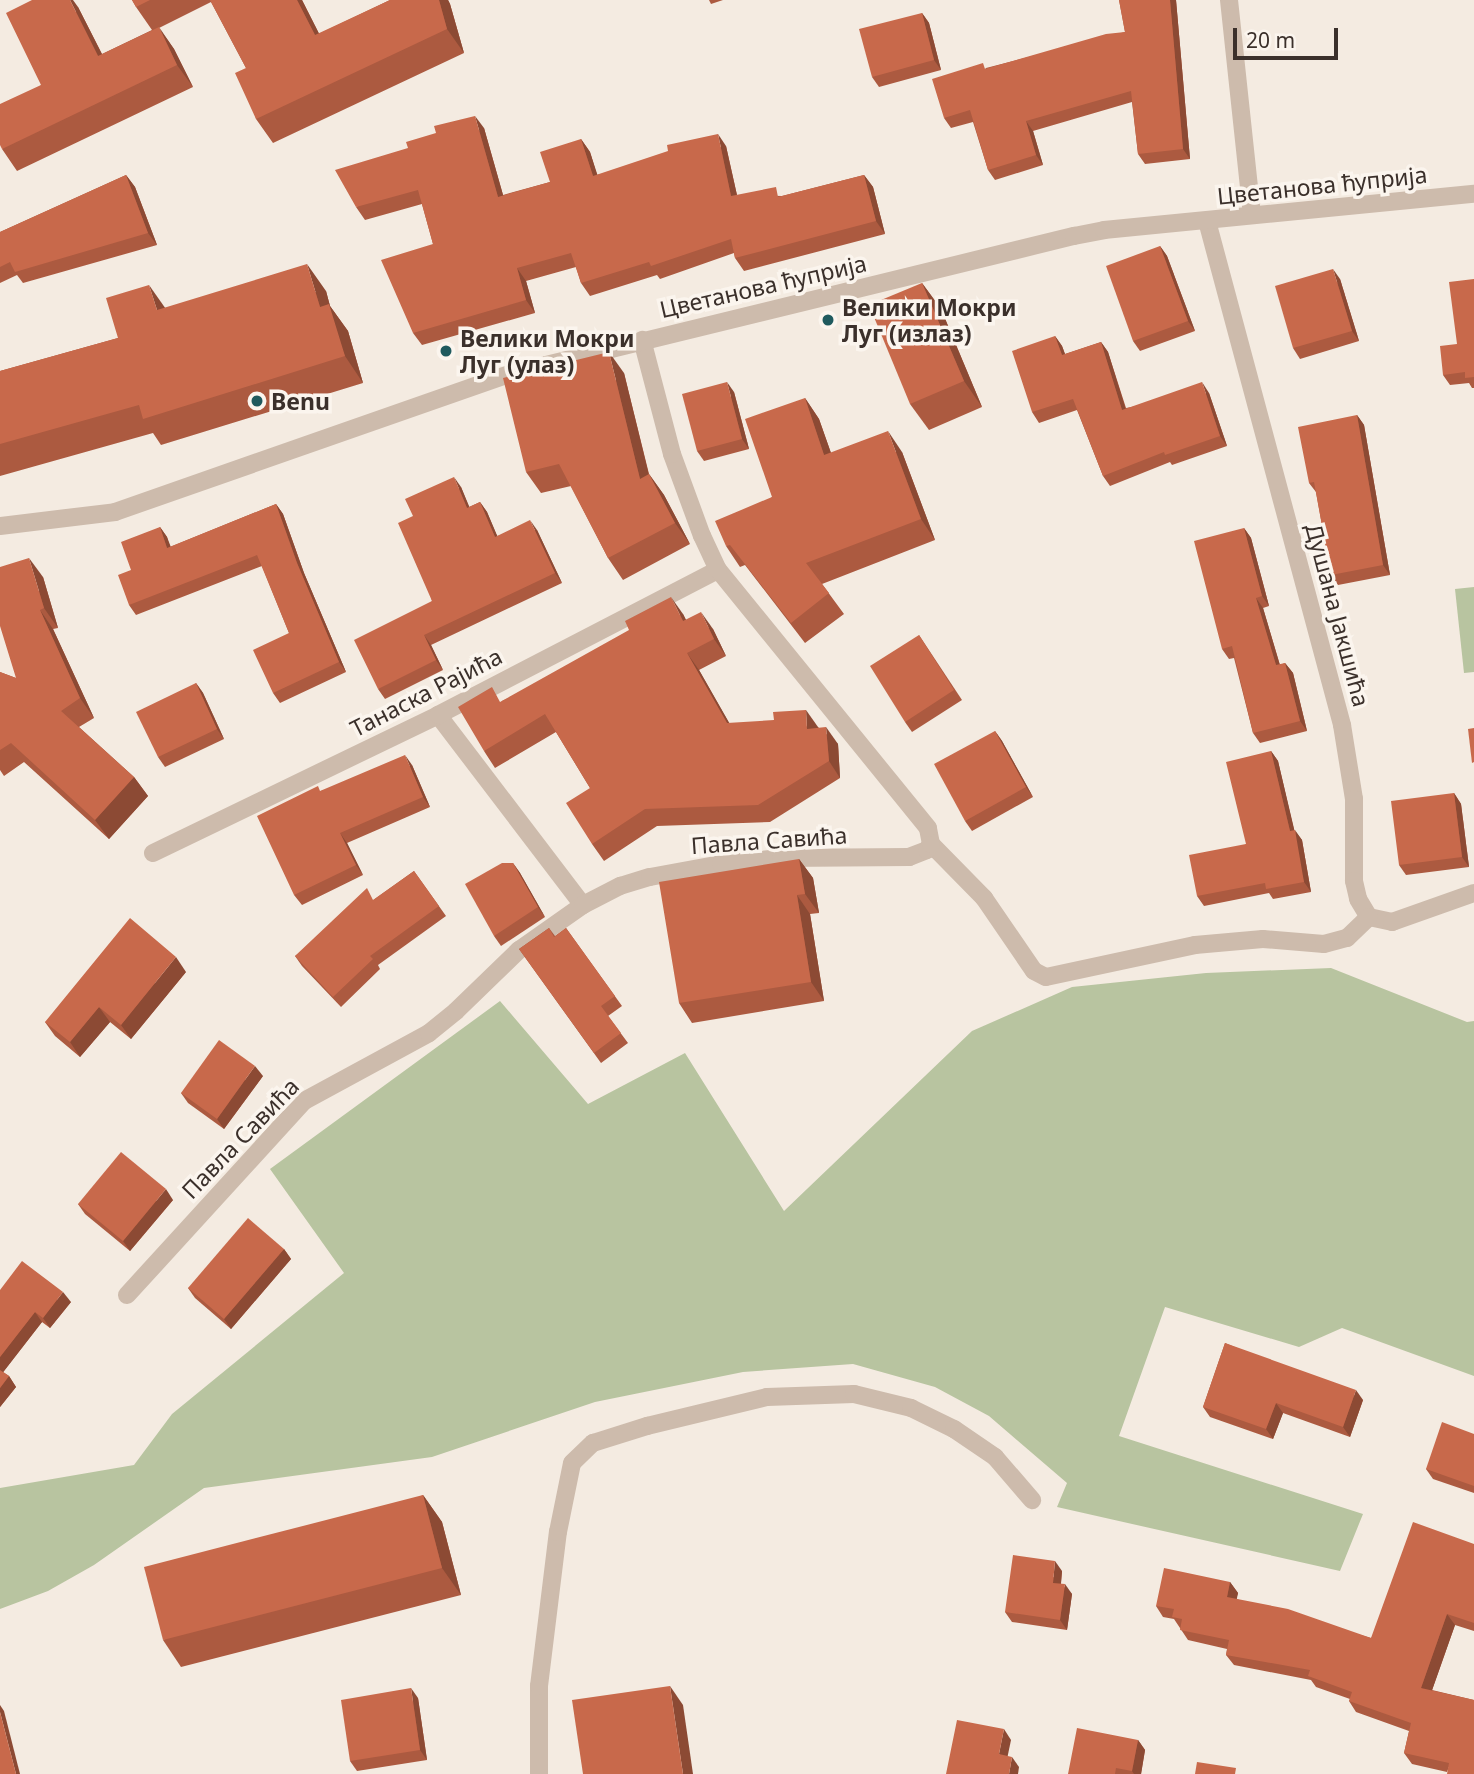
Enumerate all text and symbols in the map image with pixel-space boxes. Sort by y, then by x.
scale bar [1236,14,1341,58]
text: 20 m [1246,26,1295,54]
street label: Цветанова ћуприја [1216,160,1428,210]
street label: Цветанова ћуприја [657,249,869,323]
place label: Велики Мокри Луг (излаз) [842,293,1016,347]
marker: Велики Мокри Луг (излаз) [820,312,836,328]
place label: Велики Мокри Луг (улаз) [460,324,634,378]
marker: Велики Мокри Луг (улаз) [438,343,454,359]
place label: Benu [271,387,330,415]
marker: Benu [249,393,265,409]
street label: Душана Јакшића [1300,520,1376,710]
street label: Танаска Рајића [345,642,507,742]
street label: Павла Савића [690,821,848,859]
street label: Павла Савића [176,1072,304,1204]

